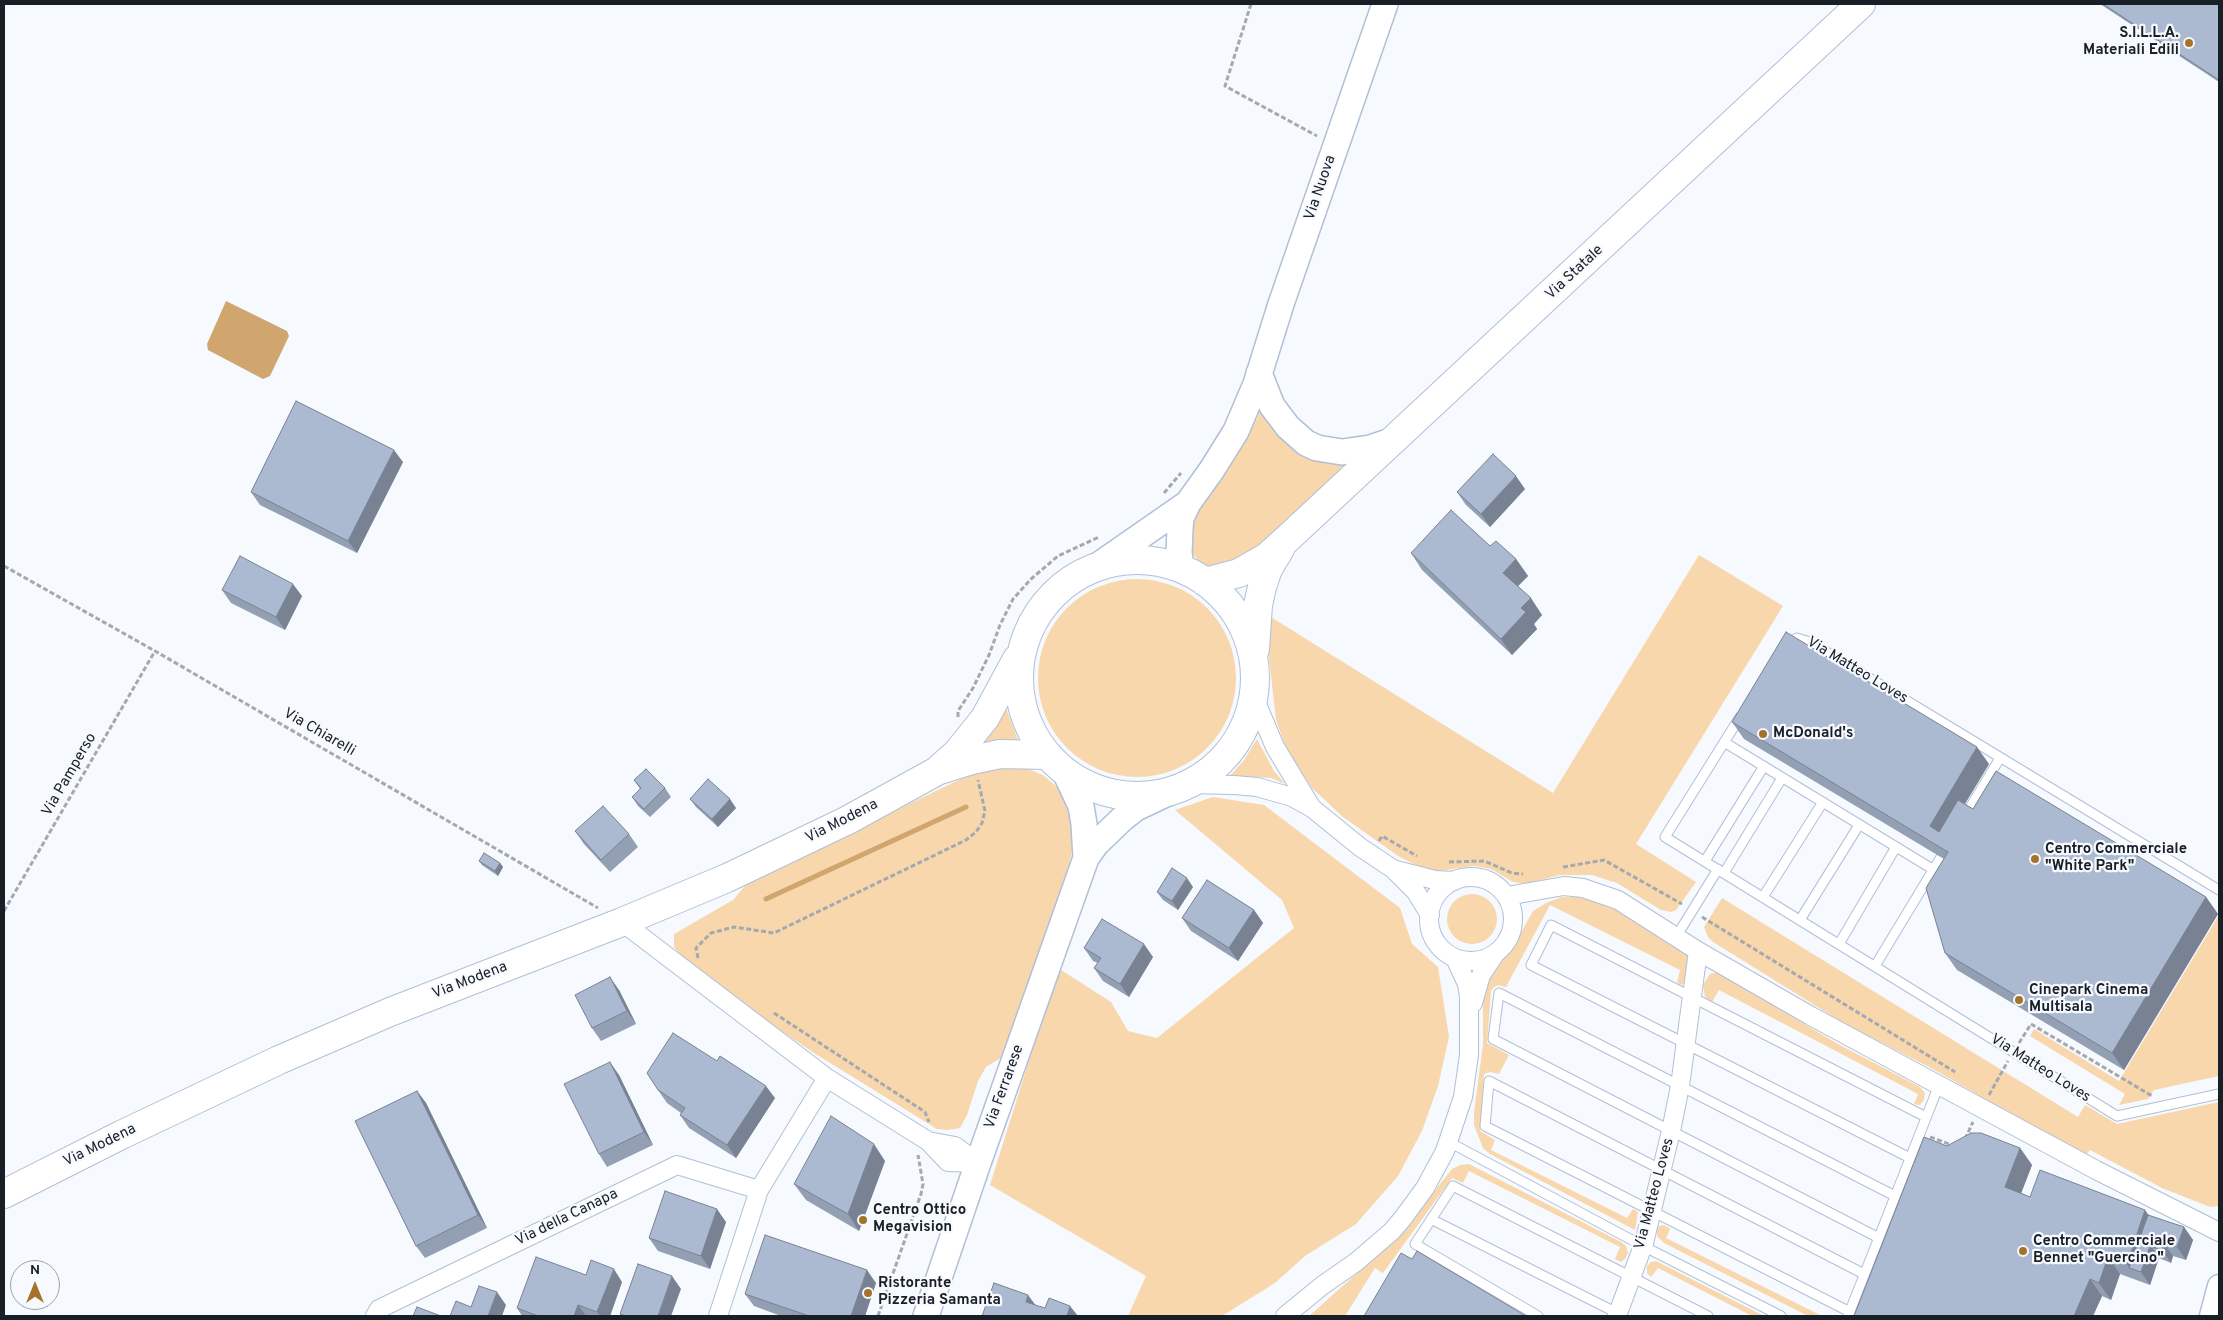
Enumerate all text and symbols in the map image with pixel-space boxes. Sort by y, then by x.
place label: S.I.L.L.A. Materiali Edili [2083,25,2179,60]
marker: S.I.L.L.A. Materiali Edili [2183,37,2195,49]
street label: Via Nuova [1301,153,1341,223]
street label: Via Statale [1542,242,1608,304]
street label: Via Matteo Loves [1803,634,1911,708]
street label: Via Chiarelli [280,705,358,761]
place label: McDonald's [1773,725,1853,743]
marker: McDonald's [1757,728,1769,740]
street label: Via Pamperso [39,730,101,820]
street label: Via Modena [803,796,881,848]
place label: Centro Commerciale "White Park" [2045,841,2187,876]
marker: Centro Commerciale "White Park" [2029,853,2041,865]
street label: Via Modena [430,958,510,1004]
place label: Cinepark Cinema Multisala [2029,982,2148,1017]
marker: Cinepark Cinema Multisala [2013,994,2025,1006]
street label: Via Matteo Loves [1987,1031,2093,1107]
street label: Via Ferrarese [981,1042,1029,1132]
street label: Via Modena [61,1121,139,1171]
street label: Via Matteo Loves [1631,1136,1679,1252]
street label: Via della Canapa [513,1185,621,1251]
place label: Centro Ottico Megavision [873,1202,966,1237]
marker: Centro Ottico Megavision [857,1214,869,1226]
place label: Centro Commerciale Bennet "Guercino" [2033,1233,2175,1268]
marker: Centro Commerciale Bennet "Guercino" [2017,1245,2029,1257]
north arrow [10,1260,60,1310]
text: N [30,1262,40,1279]
place label: Ristorante Pizzeria Samanta [878,1275,1001,1310]
marker: Ristorante Pizzeria Samanta [862,1287,874,1299]

